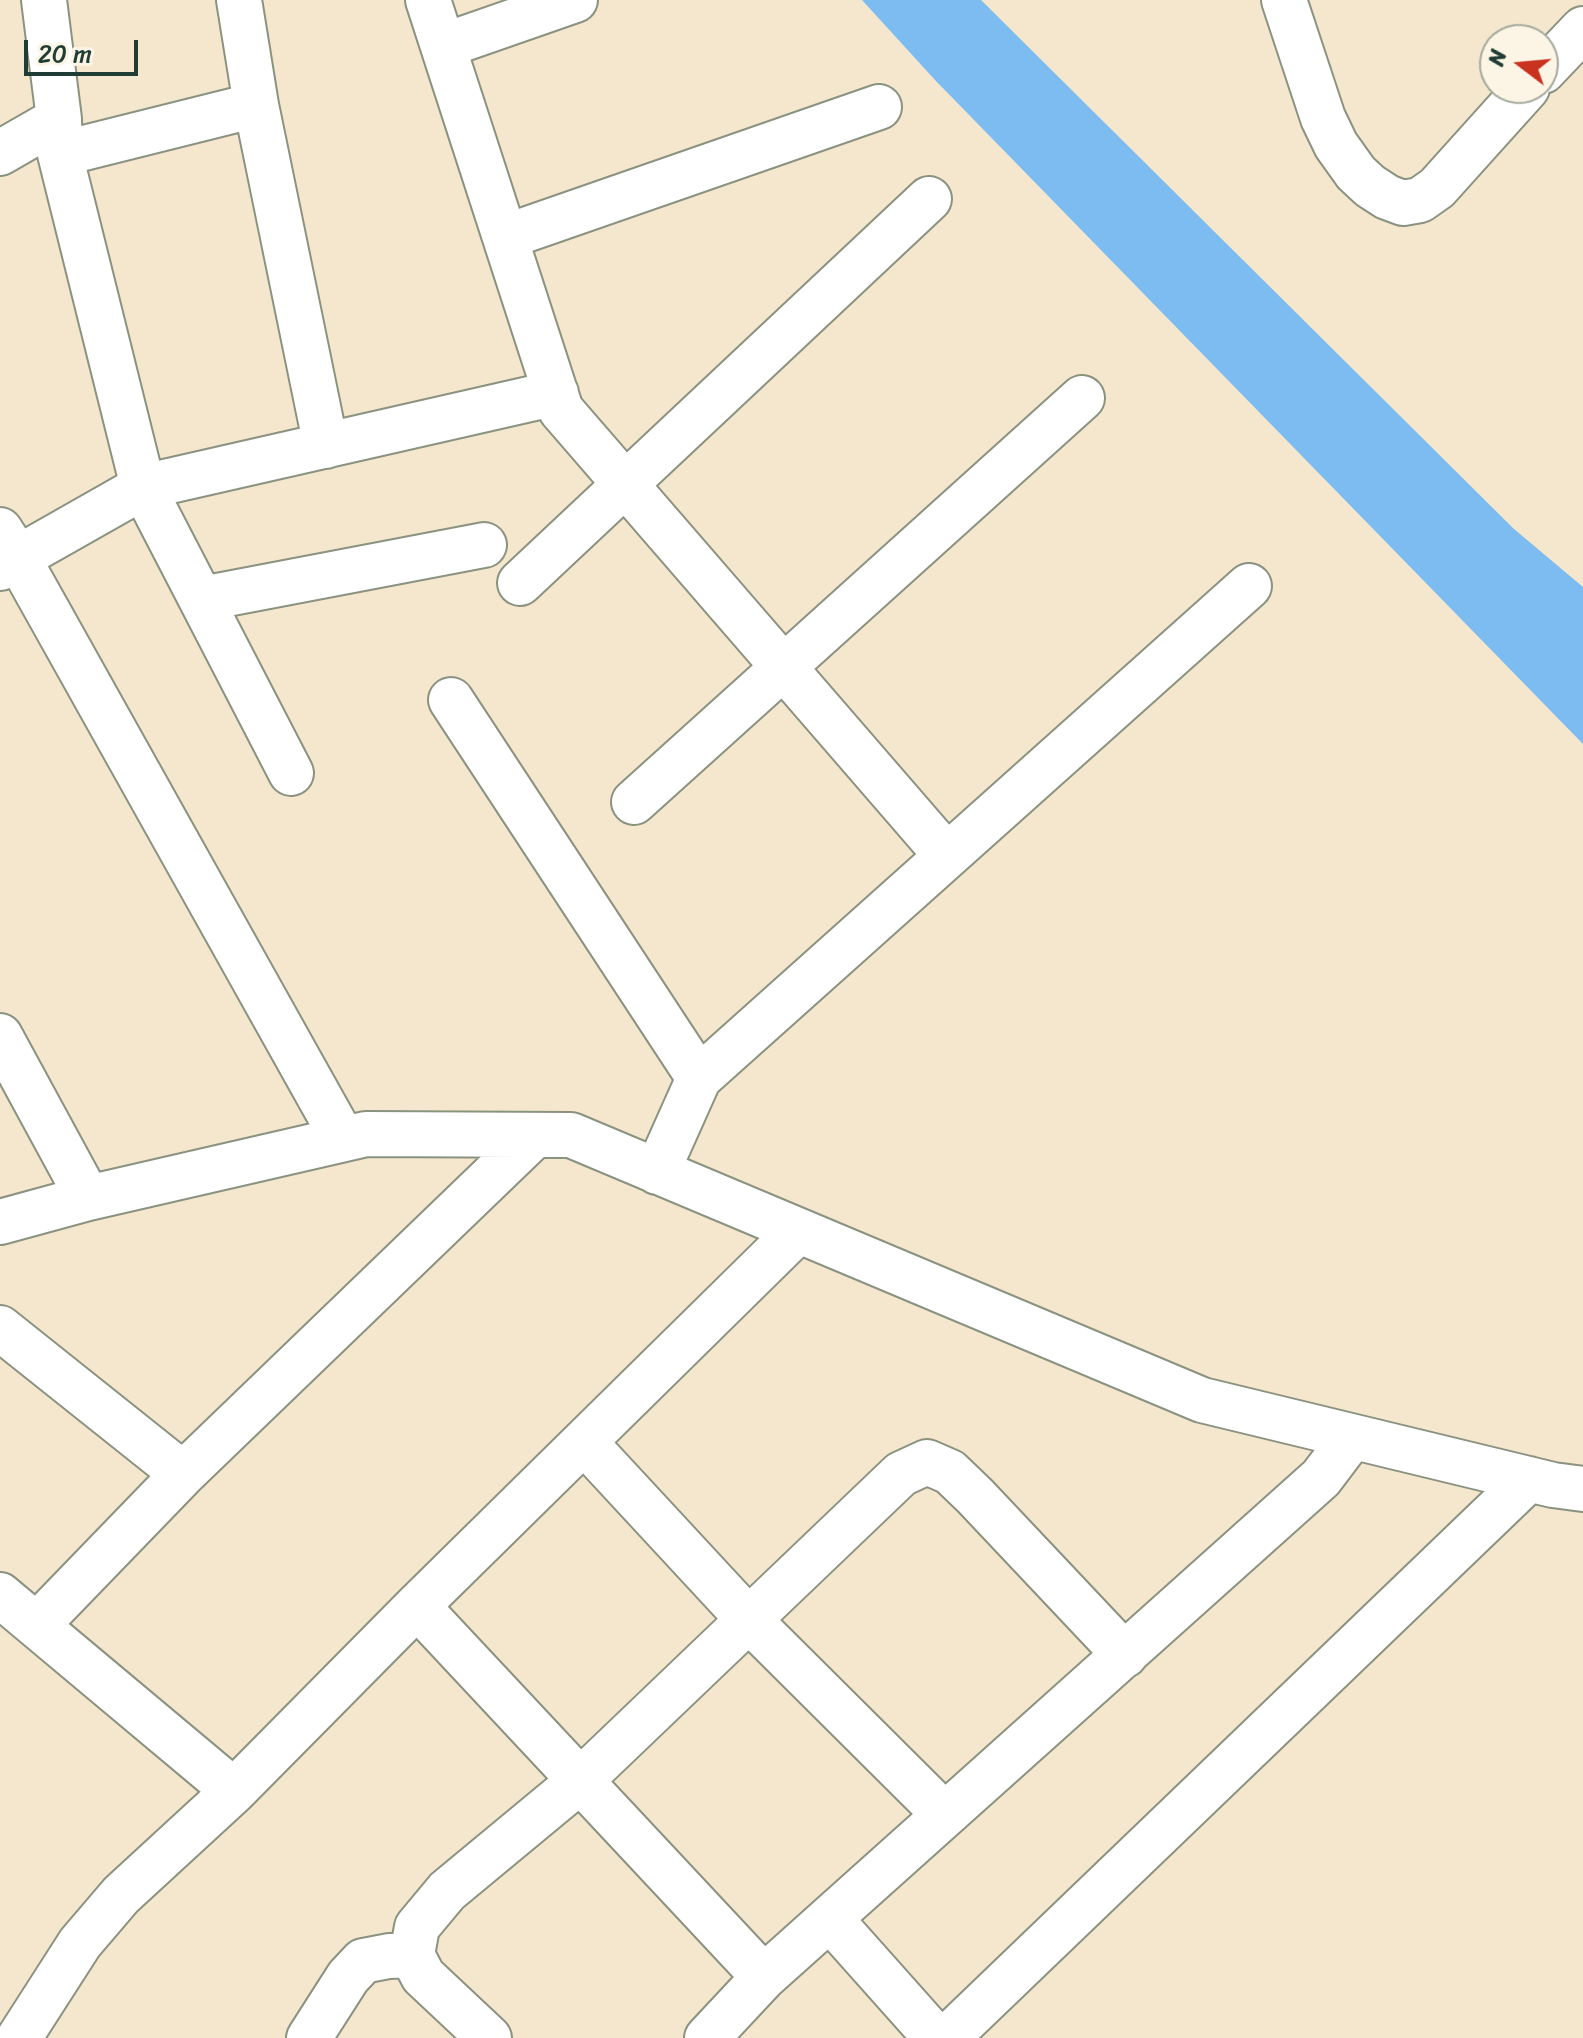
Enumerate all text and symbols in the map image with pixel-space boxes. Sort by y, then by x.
scale bar [28,24,142,74]
north arrow [1479,24,1559,104]
text: 20 m [38,33,92,75]
text: N [1477,45,1518,71]

